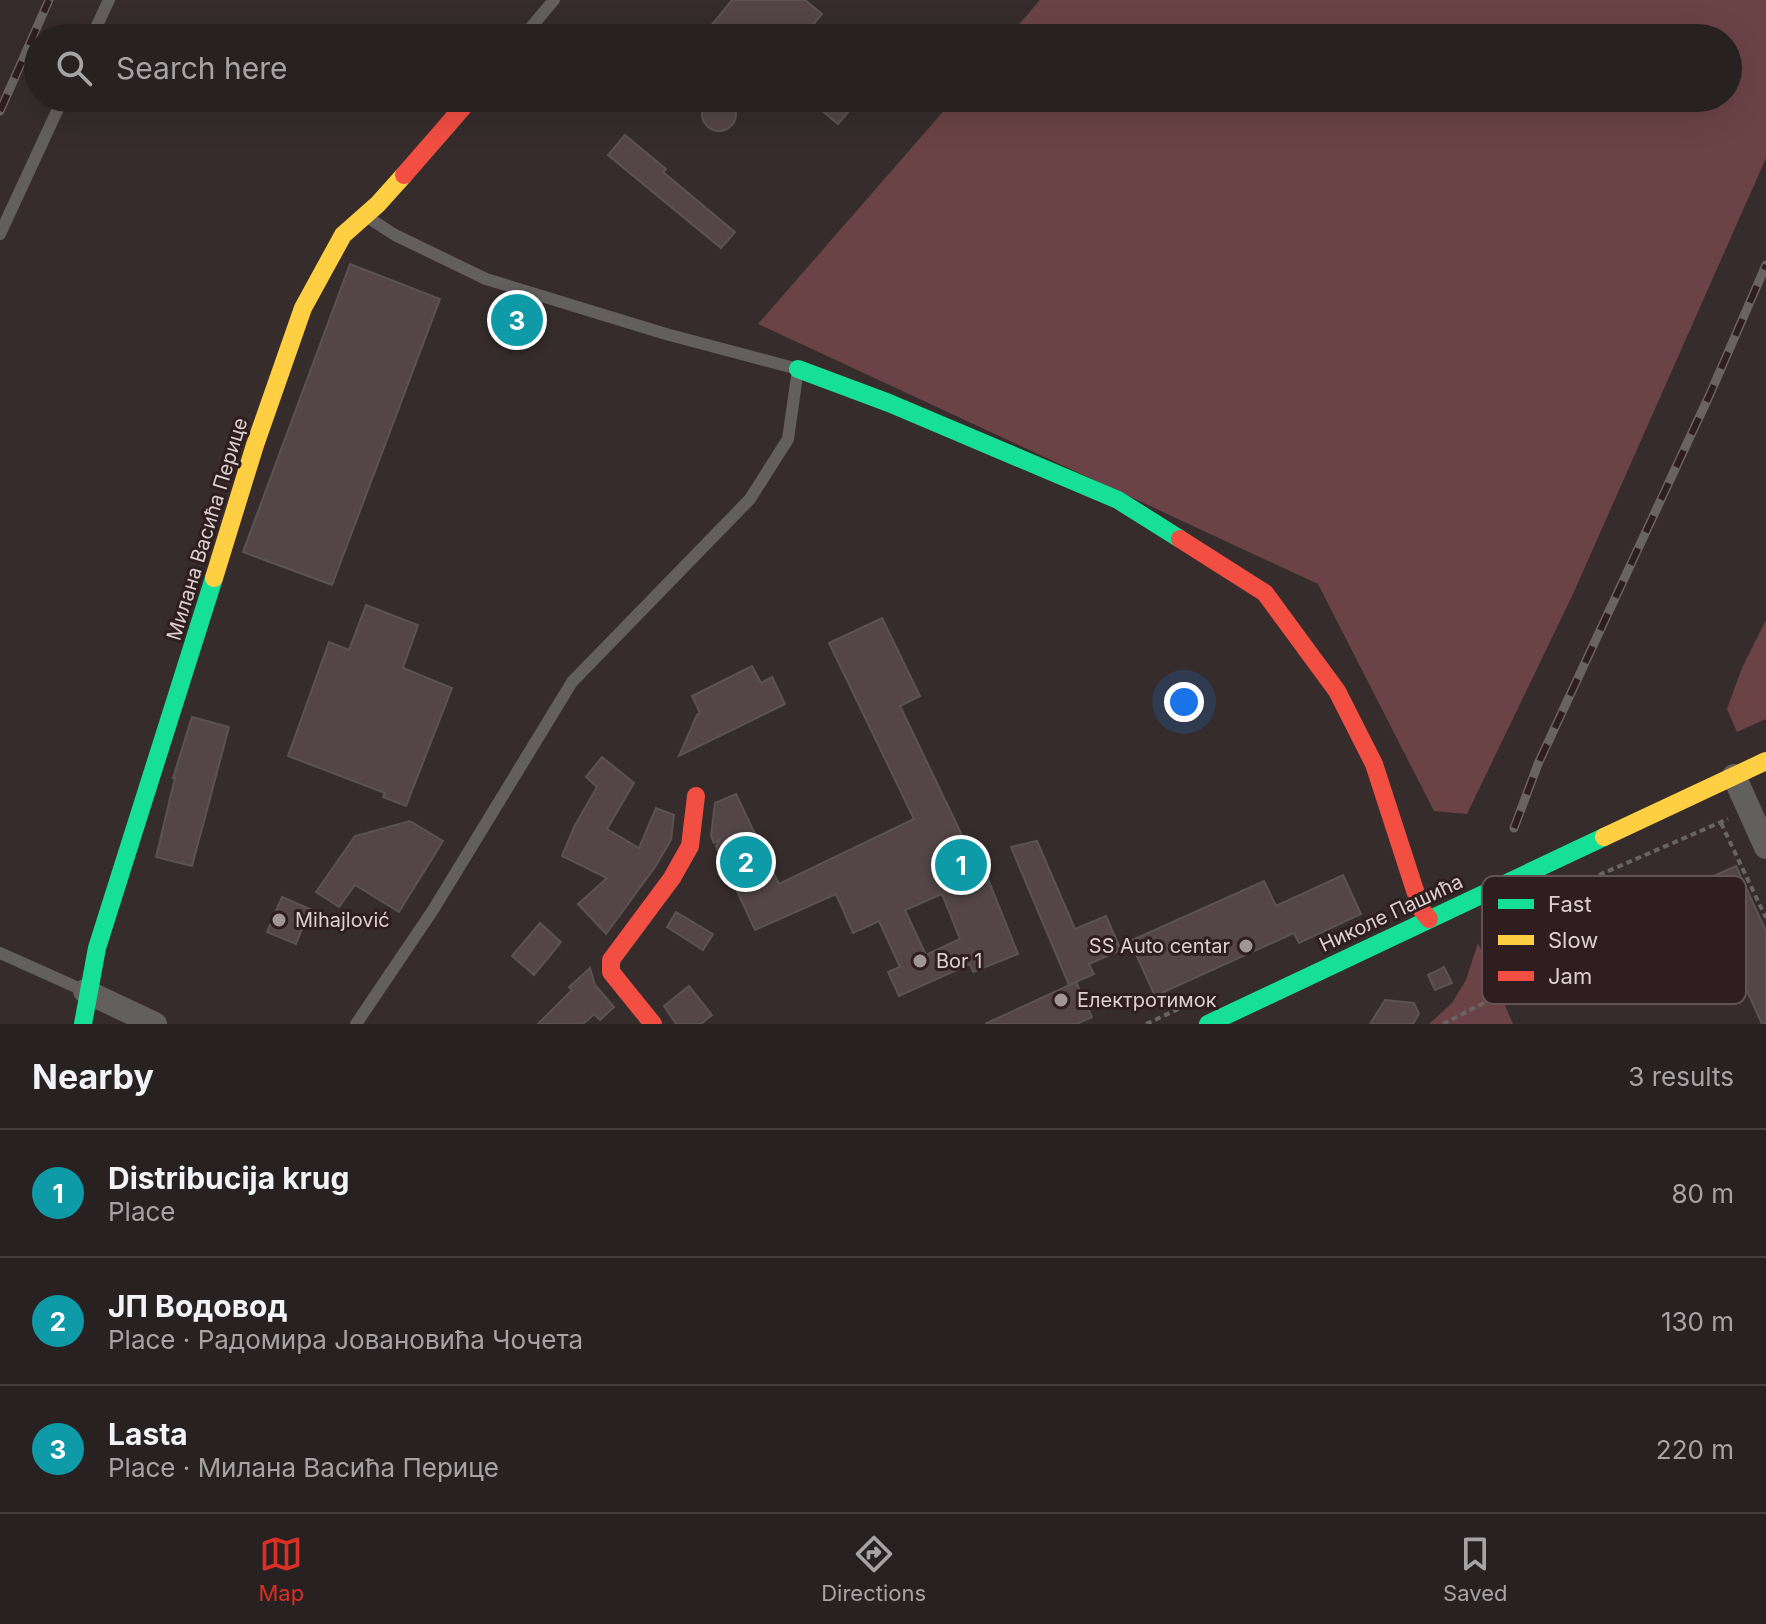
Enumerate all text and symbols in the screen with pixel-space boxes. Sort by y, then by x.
search box [24,24,1742,112]
icon: search [52,46,96,90]
text: Search here [116,50,288,86]
pin: 3 [491,290,543,350]
street label: Милана Васића Перице [162,415,252,643]
your location [1164,682,1204,722]
pin: 2 [720,832,772,892]
pin: 1 [935,835,987,895]
street label: Николе Пашића [1316,869,1466,957]
legend [1482,876,1746,1004]
text: Fast [1548,891,1592,917]
place label: Mihajlović [295,908,390,932]
marker: Mihajlović [270,911,288,929]
text: Slow [1548,927,1598,953]
place label: SS Auto centar [1089,934,1230,958]
marker: SS Auto centar [1237,937,1255,955]
place label: Bor 1 [936,949,982,973]
marker: Bor 1 [911,952,929,970]
text: Jam [1548,963,1592,989]
place label: Електротимок [1077,988,1217,1012]
marker: Електротимок [1052,991,1070,1009]
text: Nearby [32,1056,154,1097]
text: 3 results [1628,1061,1734,1092]
text: Distribucija krug [108,1160,349,1196]
text: 1 [52,1178,64,1209]
text: 80 m [1671,1178,1734,1209]
text: Place [108,1196,176,1227]
text: ЈП Водовод [108,1288,287,1324]
text: 2 [50,1306,66,1337]
text: 130 m [1661,1306,1734,1337]
text: Place · Радомира Јовановића Чочета [108,1324,583,1355]
text: Lasta [108,1416,188,1452]
text: 3 [50,1434,66,1465]
text: 220 m [1656,1434,1734,1465]
text: Place · Милана Васића Перице [108,1452,499,1483]
tab: Map [259,1532,304,1606]
tab: Directions [821,1532,926,1606]
tab: Saved [1443,1532,1507,1606]

